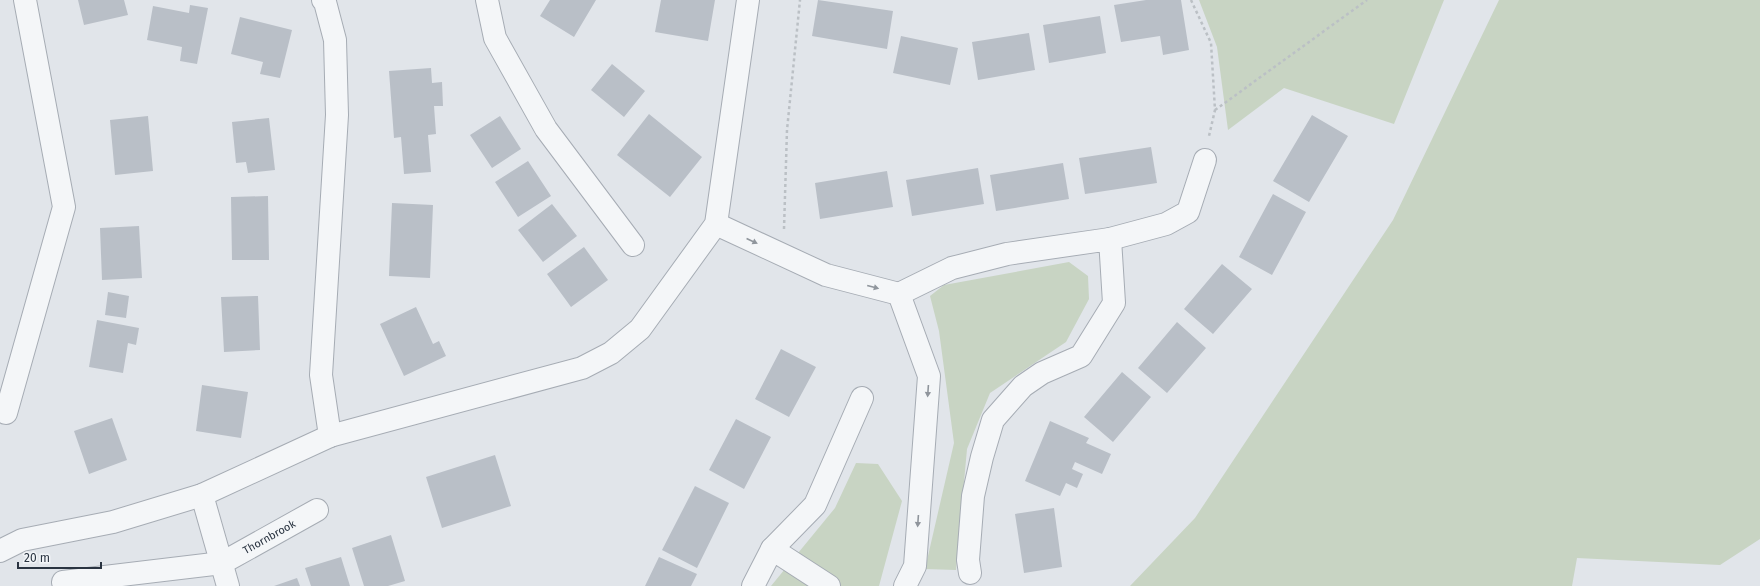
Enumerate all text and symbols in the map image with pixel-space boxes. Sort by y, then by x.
one-way arrow [746,238,757,244]
one-way arrow [867,284,879,290]
one-way arrow [924,385,931,397]
one-way arrow [915,515,922,527]
street label: Thornbrook [241,517,298,557]
scale bar [18,544,101,570]
text: 20 m [24,551,50,565]

